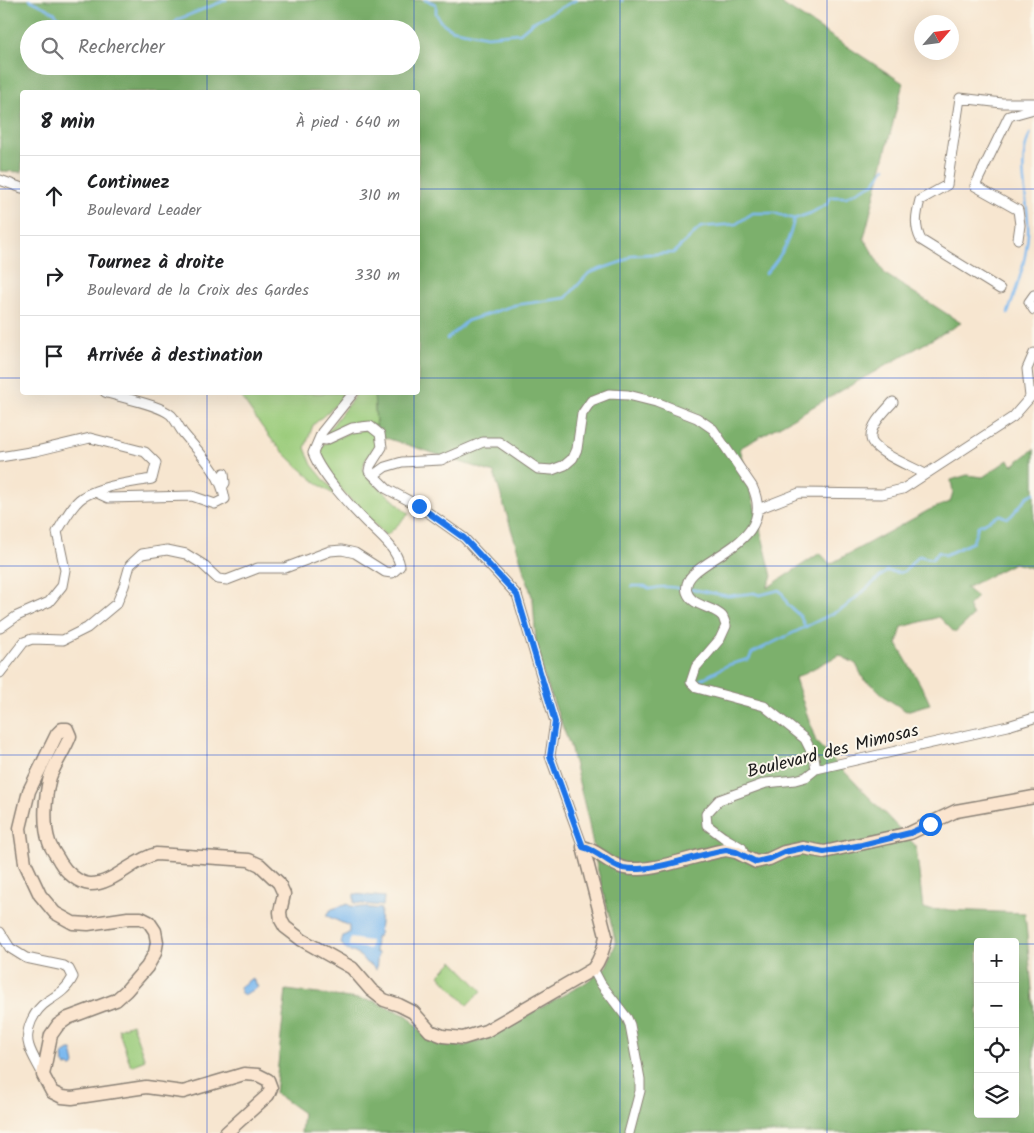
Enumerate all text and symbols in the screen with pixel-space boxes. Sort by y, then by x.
north arrow [914,15,959,60]
search box [20,20,420,75]
text: Rechercher [78,33,165,63]
icon: search [38,34,66,62]
text: 8 min [40,106,95,139]
text: À pied · 640 m [296,110,400,135]
text: Continuez [87,168,170,198]
icon: ahead [40,182,68,210]
text: 310 m [359,183,400,208]
text: Boulevard Leader [87,198,201,223]
text: Tournez à droite [87,248,224,278]
icon: right [40,262,68,290]
text: 330 m [355,263,400,288]
text: Boulevard de la Croix des Gardes [87,278,309,303]
text: Arrivée à destination [87,341,263,371]
icon: arrive [40,342,68,370]
route end [408,495,431,518]
street label: Boulevard des Mimosas [744,717,922,787]
route start [919,813,942,836]
map controls [974,938,1019,1118]
button: + [974,938,1019,983]
button: − [974,983,1019,1028]
button: locate [974,1028,1019,1073]
button: layers [974,1073,1019,1118]

